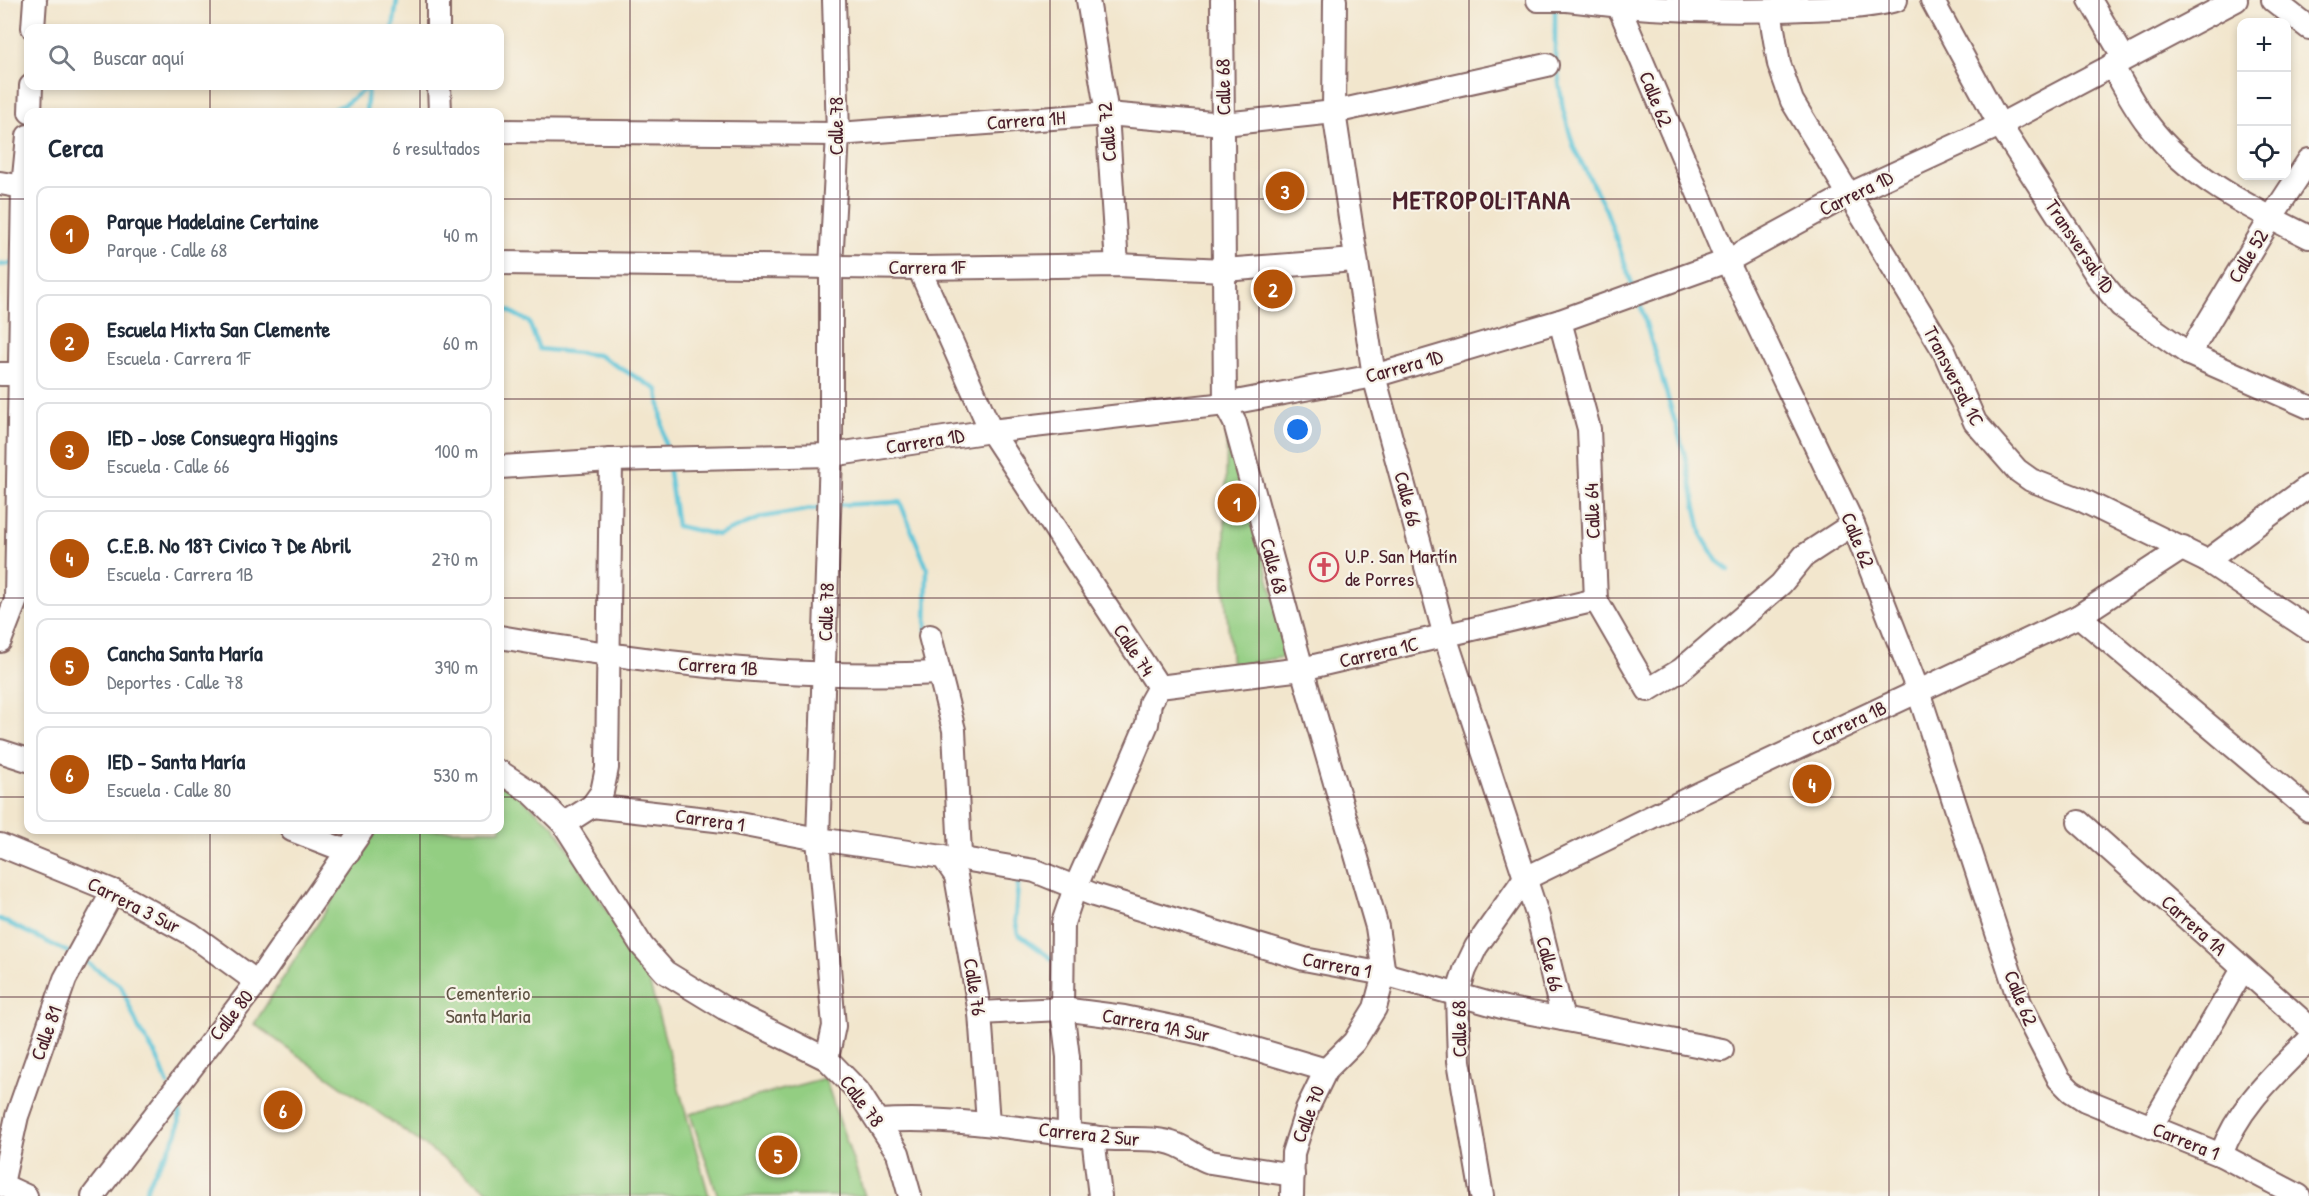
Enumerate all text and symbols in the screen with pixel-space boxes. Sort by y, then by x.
map controls [2237,18,2291,180]
button: + [2237,18,2291,72]
search box [24,24,504,90]
icon: search [45,41,78,74]
text: Buscar aquí [93,42,185,72]
street label: Calle 68 [1209,58,1236,116]
street label: Calle 62 [1633,67,1680,131]
button: − [2237,72,2291,126]
street label: Calle 78 [822,97,849,155]
street label: Calle 72 [1090,101,1123,163]
street label: Carrera 1H [986,103,1066,136]
button: locate [2237,126,2291,180]
text: Cerca [48,130,103,165]
text: 6 resultados [392,134,480,161]
street label: Carrera 1D [1814,163,1898,222]
pin: 3 [1266,168,1304,213]
district label: METROPOLITANA [1392,182,1572,217]
street label: Transversal 1D [2039,194,2122,298]
text: Parque Madelaine Certaine [107,206,319,236]
text: 1 [66,221,73,248]
text: 40 m [443,221,478,248]
street label: Calle 52 [2221,223,2274,287]
text: Parque · Calle 68 [107,236,227,263]
street label: Carrera 1F [888,253,966,280]
pin: 2 [1254,266,1292,312]
text: Escuela Mixta San Clemente [107,314,330,344]
street label: Transversal 1C [1918,321,1991,430]
text: 2 [65,329,74,356]
text: 60 m [443,329,478,356]
street label: Carrera 1D [1362,342,1446,389]
text: Escuela · Carrera 1F [107,344,251,371]
your location [1283,415,1312,444]
street label: Carrera 1D [884,421,967,460]
text: IED - Jose Consuegra Higgins [107,422,338,452]
text: 3 [65,437,74,464]
text: 100 m [435,437,478,464]
text: Escuela · Calle 66 [107,452,230,479]
street label: Calle 66 [1388,468,1429,529]
pin: 1 [1218,480,1256,526]
street label: Calle 64 [1577,483,1606,539]
street label: Calle 62 [1835,508,1882,572]
text: C.E.B. No 187 Civico 7 De Abril [107,530,351,560]
street label: Calle 68 [1254,535,1295,597]
place label: U.P. San Martín de Porres [1345,542,1457,592]
text: 4 [66,545,73,572]
text: 270 m [432,545,478,572]
church icon: U.P. San Martín de Porres [1308,551,1340,583]
text: Escuela · Carrera 1B [107,560,253,587]
street label: Calle 78 [811,582,840,642]
street label: Calle 74 [1107,618,1161,681]
street label: Carrera 1C [1337,629,1421,674]
text: Cancha Santa María [107,638,263,668]
street label: Carrera 1B [677,649,759,682]
text: 5 [65,653,74,680]
text: 390 m [435,653,478,680]
text: Deportes · Calle 78 [107,668,243,695]
street label: Carrera 1B [1807,693,1891,752]
text: IED - Santa María [107,746,245,776]
text: 6 [66,761,73,788]
text: 530 m [433,761,478,788]
pin: 4 [1792,762,1832,806]
text: Escuela · Calle 80 [107,776,231,803]
street label: Carrera 1 [674,801,746,838]
street label: Carrera 3 Sur [83,870,185,940]
street label: Carrera 1A [2156,888,2233,961]
street label: Calle 66 [1530,933,1571,994]
street label: Carrera 1 [1300,945,1374,984]
street label: Calle 76 [958,956,993,1018]
street label: Calle 62 [1998,966,2045,1030]
park label: Cementerio Santa Maria [445,979,531,1029]
street label: Calle 80 [202,984,259,1046]
street label: Calle 68 [1445,1000,1472,1058]
street label: Carrera 1A Sur [1100,1001,1212,1048]
street label: Calle 81 [23,1002,68,1064]
street label: Calle 78 [834,1069,891,1132]
street label: Calle 70 [1284,1081,1331,1146]
pin: 6 [264,1088,302,1132]
street label: Carrera 2 Sur [1037,1115,1141,1152]
street label: Carrera 1 [2149,1115,2223,1166]
pin: 5 [758,1132,798,1178]

